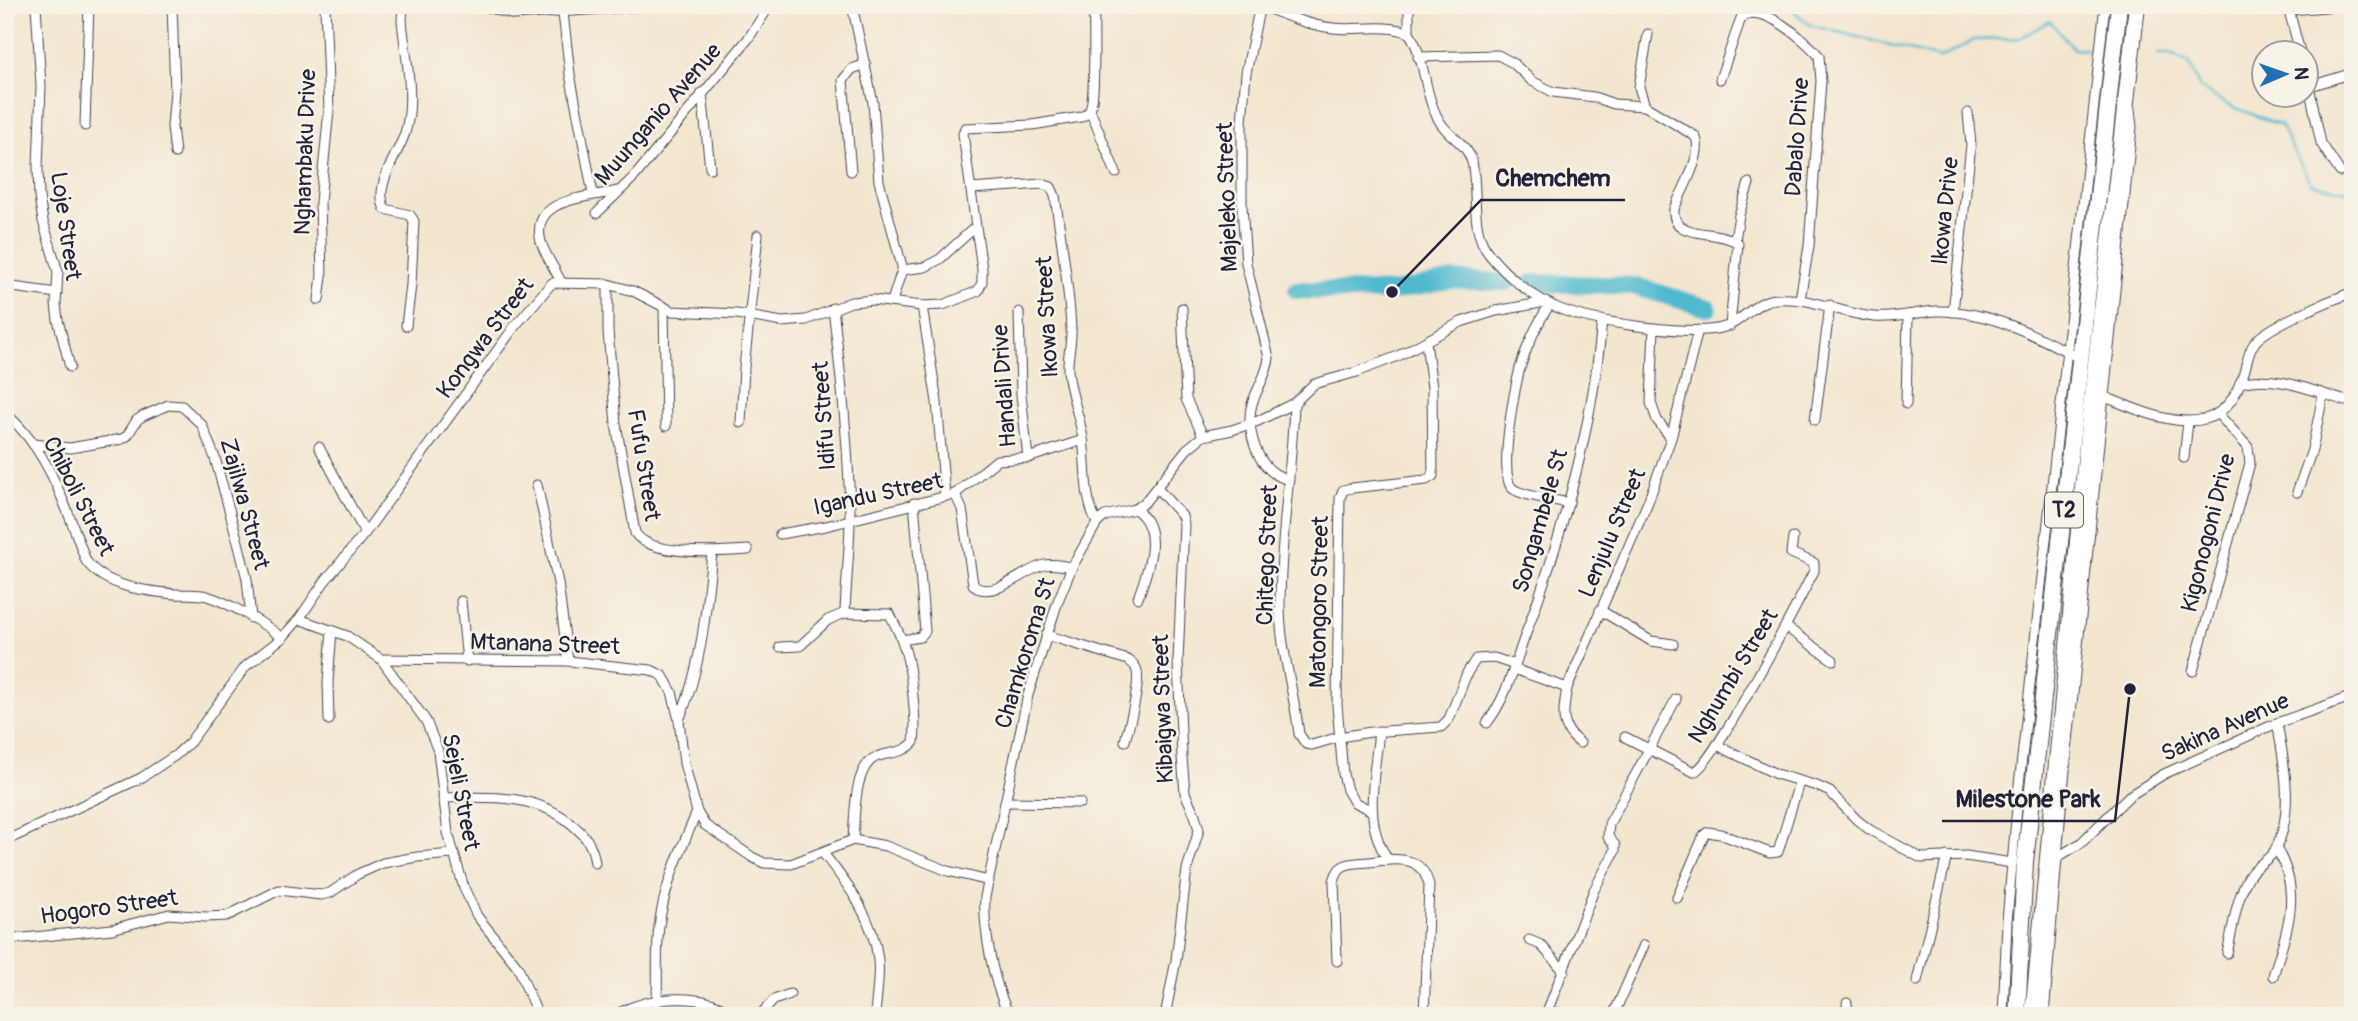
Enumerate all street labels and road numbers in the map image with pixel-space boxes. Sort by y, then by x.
street label: Muunganio Avenue [588,36,728,191]
street label: Nghambaku Drive [288,68,322,236]
street label: Dabalo Drive [1778,76,1816,197]
street label: Majeleko Street [1210,121,1244,272]
street label: Ikowa Drive [1925,155,1965,266]
street label: Loje Street [44,170,88,283]
street label: Ikowa Street [1029,255,1065,379]
street label: Kongwa Street [430,271,540,404]
street label: Handali Drive [985,323,1023,448]
street label: Idifu Street [806,360,842,471]
street label: Fufu Street [621,407,667,524]
street label: Chiboli Street [37,432,122,561]
street label: Zajilwa Street [214,435,277,574]
street label: Songambele St [1506,445,1575,596]
street label: Kigonogoni Drive [2174,450,2242,615]
street label: Lenjulu Street [1572,463,1653,602]
street label: Igandu Street [811,466,946,522]
street label: Chitego Street [1250,483,1284,626]
road number: T2 [2045,492,2083,528]
street label: Matongoro Street [1303,515,1335,688]
street label: Chamkoroma St [988,573,1062,732]
street label: Nghumbi Street [1681,603,1785,749]
street label: Mtanana Street [470,627,621,661]
street label: Kibaigwa Street [1146,633,1180,784]
street label: Sakina Avenue [2157,686,2294,768]
street label: Sejeli Street [435,731,487,854]
street label: Hogoro Street [38,883,180,931]

